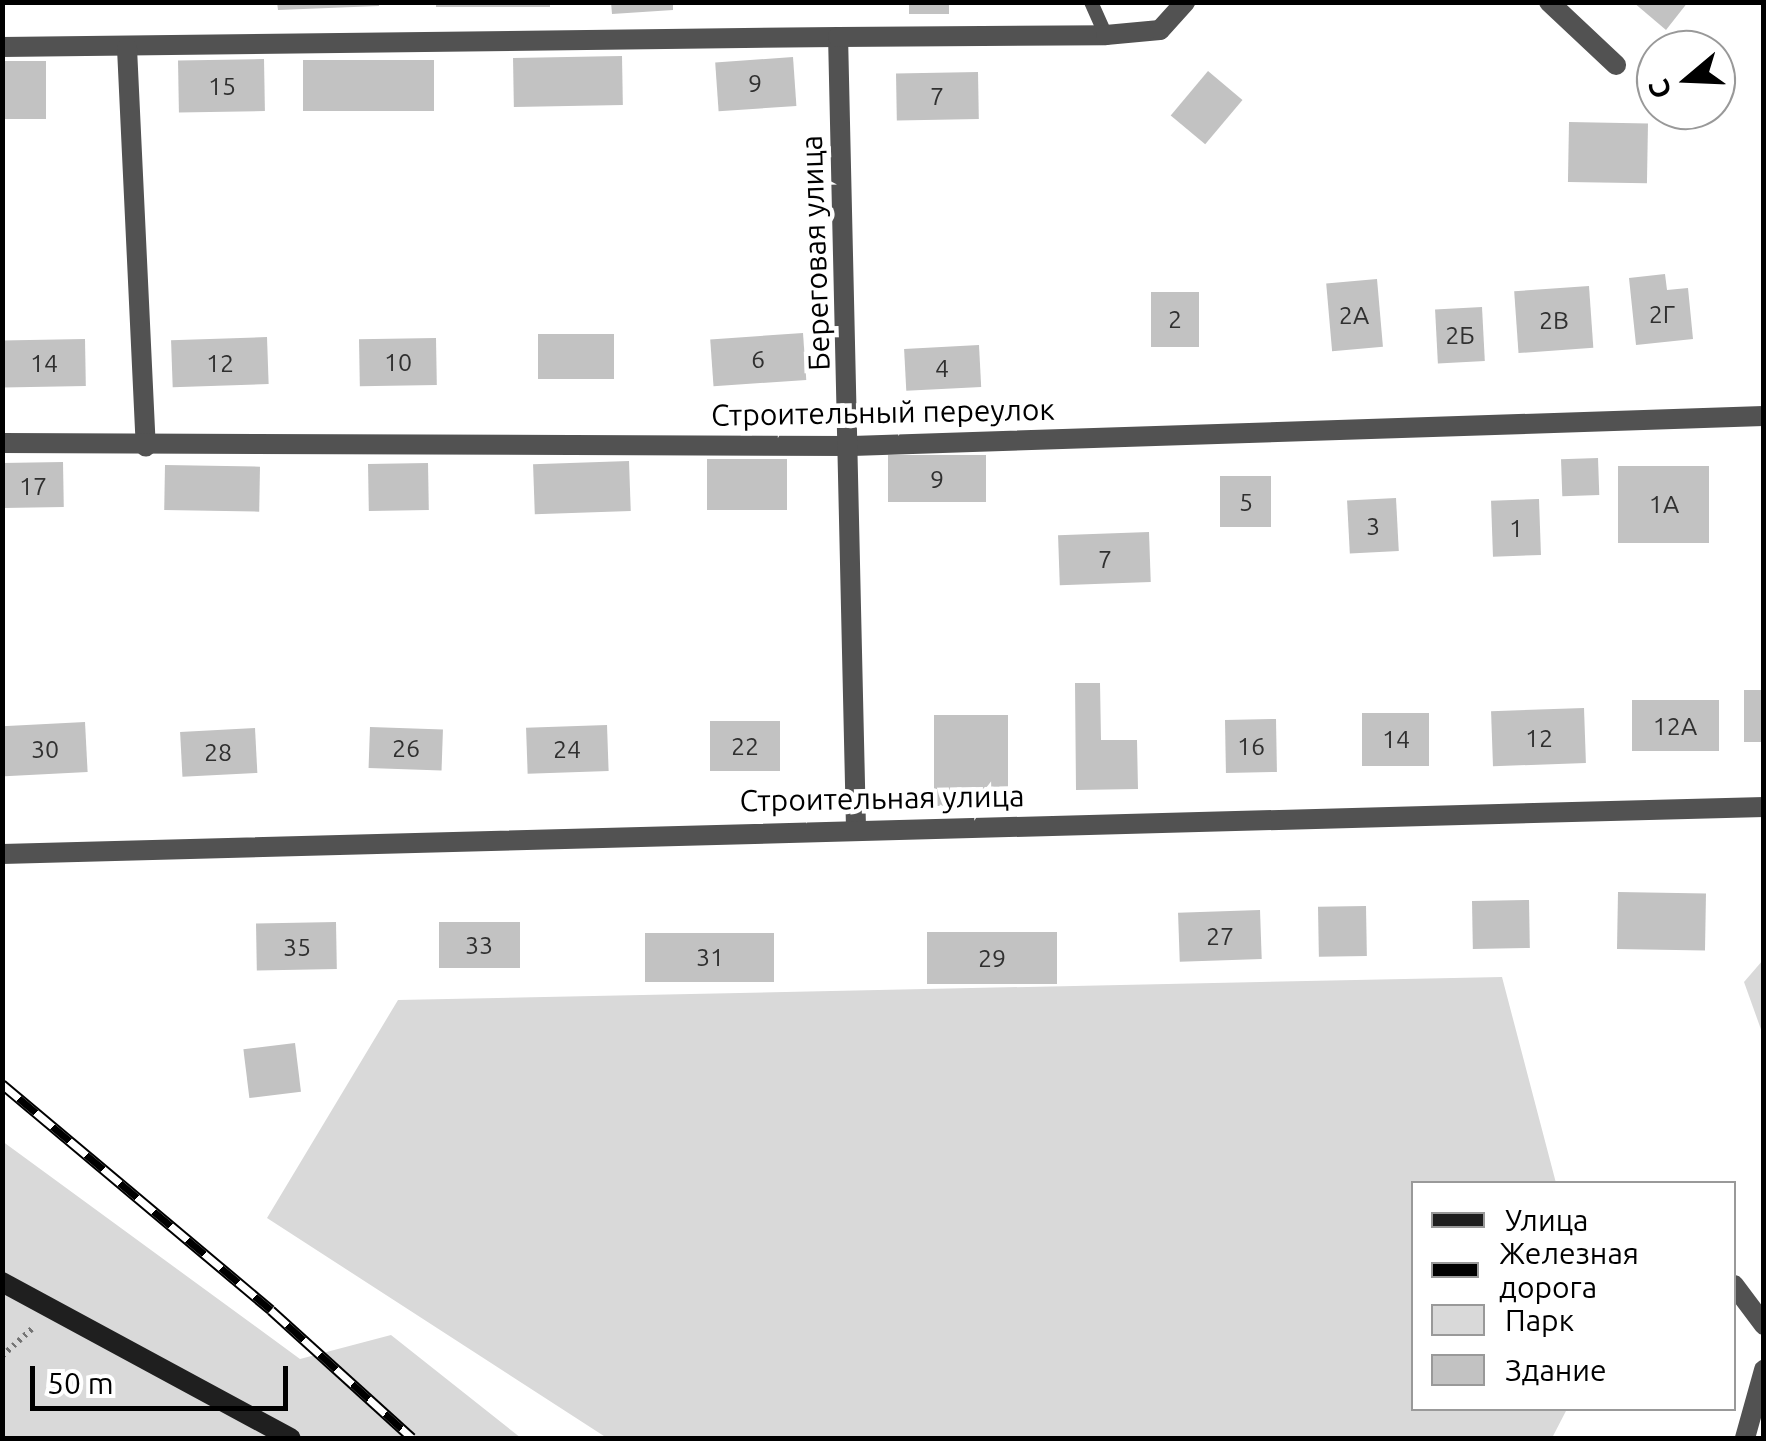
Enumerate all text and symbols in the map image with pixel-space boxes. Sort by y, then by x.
north arrow [1636,30,1736,130]
house number: 9 [748,68,762,98]
house number: 15 [208,71,236,101]
text: С [1641,76,1677,103]
house number: 7 [930,81,944,111]
street label: Береговая улица [793,134,837,372]
house number: 2Г [1649,299,1675,329]
house number: 2А [1339,300,1369,330]
house number: 2 [1168,304,1182,334]
house number: 2В [1539,305,1569,335]
house number: 2Б [1445,320,1475,350]
house number: 6 [751,344,765,374]
house number: 10 [384,347,412,377]
house number: 14 [30,348,58,378]
house number: 12 [206,348,234,378]
house number: 4 [935,353,949,383]
street label: Строительный переулок [711,391,1055,433]
house number: 9 [930,464,944,494]
house number: 17 [19,471,47,501]
house number: 5 [1239,487,1253,517]
house number: 1А [1649,489,1679,519]
house number: 3 [1366,511,1380,541]
house number: 1 [1509,513,1523,543]
house number: 7 [1098,544,1112,574]
house number: 12А [1653,711,1697,741]
house number: 12 [1525,723,1553,753]
house number: 14 [1382,724,1410,754]
house number: 22 [731,731,759,761]
house number: 16 [1237,731,1265,761]
house number: 26 [392,733,420,763]
house number: 30 [31,734,59,764]
house number: 24 [553,734,581,764]
house number: 28 [204,737,232,767]
street label: Строительная улица [739,778,1025,818]
house number: 27 [1206,921,1234,951]
house number: 33 [465,930,493,960]
house number: 35 [283,932,311,962]
house number: 31 [696,942,724,972]
house number: 29 [978,943,1006,973]
legend [1411,1181,1736,1411]
text: Улица [1505,1203,1589,1237]
text: Железная дорога [1499,1236,1639,1304]
text: Парк [1505,1303,1574,1337]
scale bar [35,1346,292,1408]
text: Здание [1505,1353,1607,1387]
text: 50 m [47,1366,114,1400]

